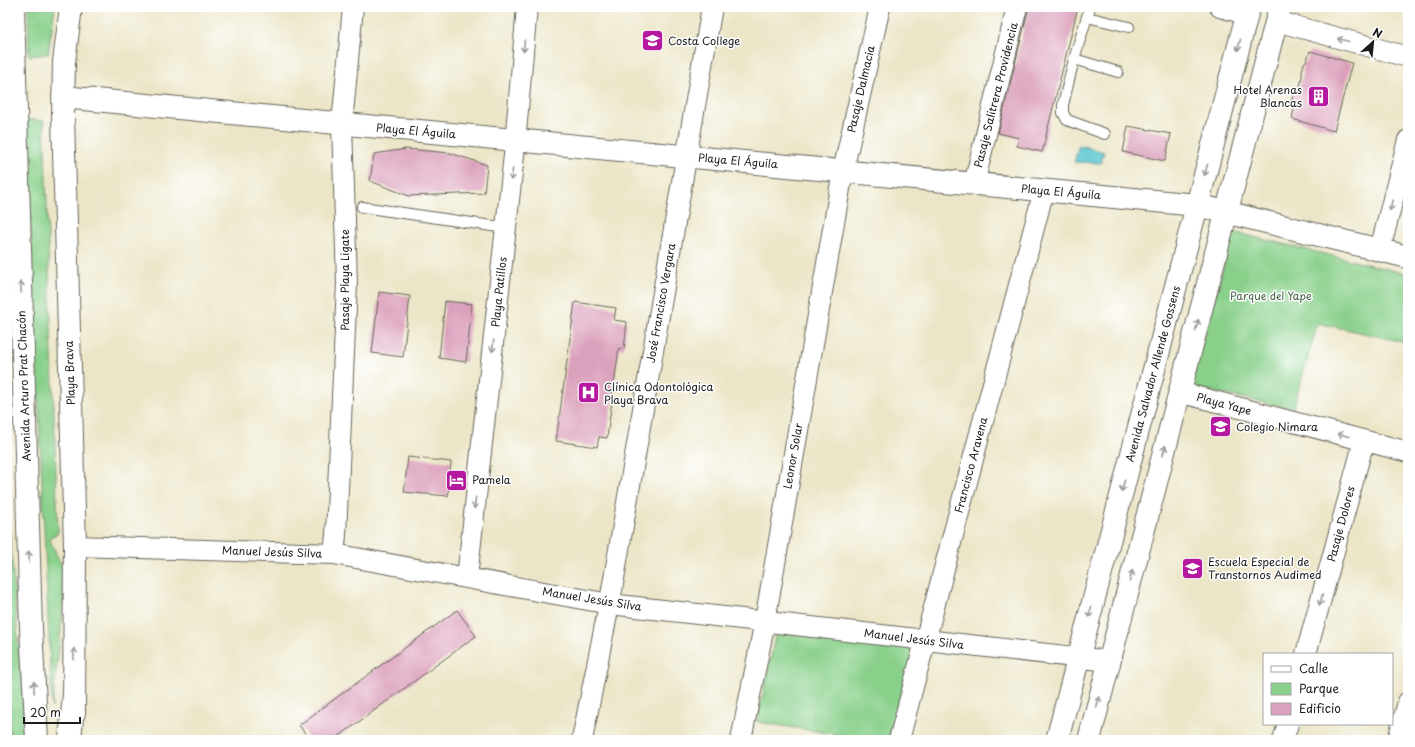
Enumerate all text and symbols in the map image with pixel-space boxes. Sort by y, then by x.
street label: Pasaje Salitrera Providencia [969,20,1022,169]
north arrow [1353,22,1393,62]
text: N [1370,23,1386,42]
school or university icon: Costa College [640,28,666,54]
place label: Costa College [668,32,740,49]
one-way arrow [1337,35,1350,43]
one-way arrow [1235,38,1242,51]
one-way arrow [520,39,527,52]
street label: Pasaje Dalmacia [842,43,879,134]
place label: Hotel Arenas Blancas [1234,81,1302,111]
building icon: Hotel Arenas Blancas [1305,83,1331,109]
street label: Playa El Águila [375,119,458,143]
street label: Playa El Águila [697,149,780,173]
one-way arrow [1202,164,1209,177]
one-way arrow [508,168,516,181]
street label: Playa El Águila [1020,180,1103,204]
one-way arrow [1387,198,1395,211]
street label: Pasaje Playa Ligate [336,229,353,331]
street label: José Francisco Vergara [642,242,679,364]
street label: Playa Patillos [486,256,511,328]
one-way arrow [18,281,25,294]
street label: Avenida Salvador Allende Gossens [1121,284,1184,464]
park label: Parque del Yape [1230,287,1312,304]
street label: Avenida Arturo Prat Chacón [12,310,35,462]
one-way arrow [1193,319,1201,332]
one-way arrow [489,339,497,352]
street label: Playa Brava [60,340,79,406]
place label: Clínica Odontológica Playa Brava [604,378,714,408]
hospital icon: Clínica Odontológica Playa Brava [575,380,601,406]
street label: Playa Yape [1195,388,1254,419]
school or university icon: Colegio Nimara [1208,414,1234,440]
street label: Francisco Aravena [950,415,992,515]
place label: Colegio Nimara [1236,418,1318,435]
street label: Leonor Solar [778,422,807,490]
one-way arrow [1337,431,1350,438]
one-way arrow [1161,444,1168,457]
hotel icon: Pamela [443,467,469,493]
place label: Pamela [472,471,511,488]
one-way arrow [1119,479,1127,492]
street label: Pasaje Dolores [1322,484,1359,564]
one-way arrow [471,496,479,509]
street label: Manuel Jesús Silva [221,541,323,562]
one-way arrow [26,551,33,564]
place label: Escuela Especial de Transtornos Audimed [1208,553,1321,583]
school or university icon: Escuela Especial de Transtornos Audimed [1179,555,1205,581]
one-way arrow [1128,570,1135,583]
street label: Manuel Jesús Silva [541,582,643,615]
one-way arrow [1317,593,1324,606]
one-way arrow [1086,605,1094,618]
street label: Manuel Jesús Silva [863,624,965,653]
one-way arrow [70,648,78,661]
legend [1263,653,1393,725]
text: Calle [1299,659,1329,677]
text: Parque [1299,679,1339,697]
one-way arrow [31,681,38,694]
one-way arrow [1095,696,1103,709]
scale bar [24,699,80,725]
text: Edificio [1299,699,1341,717]
text: 20 m [30,703,61,721]

